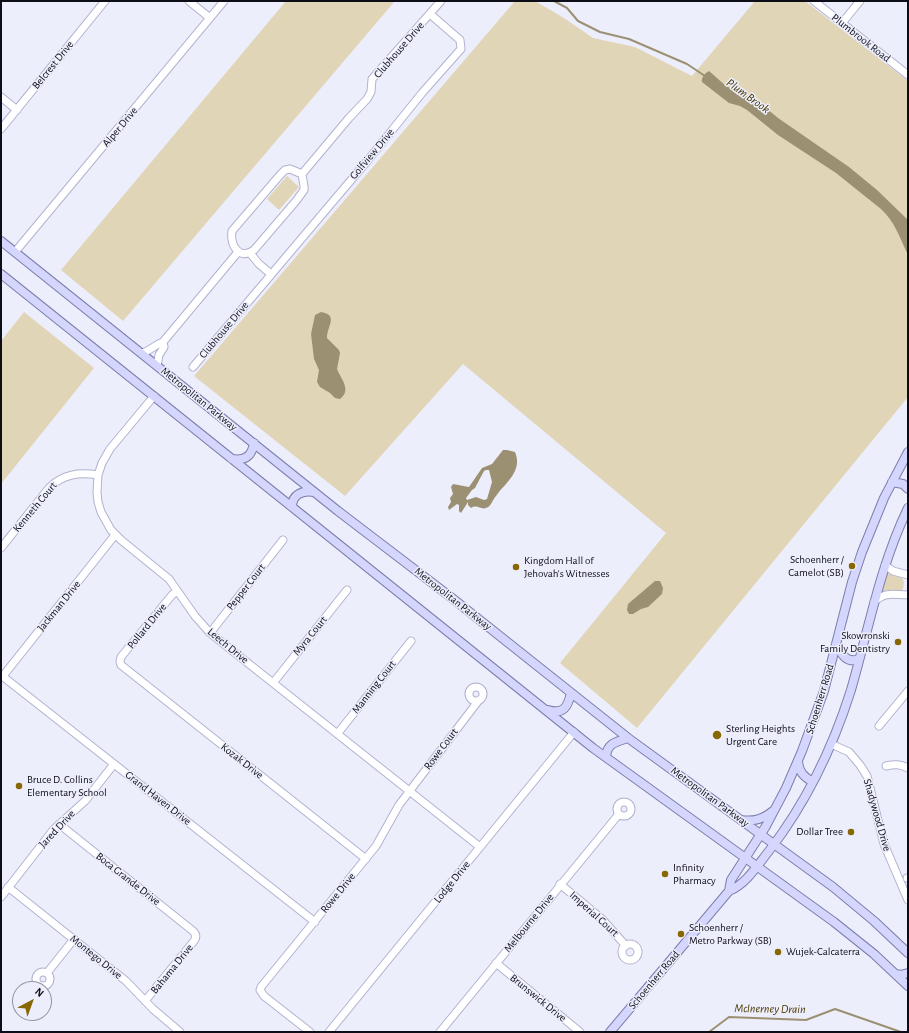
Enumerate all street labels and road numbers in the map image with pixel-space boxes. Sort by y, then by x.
street label: Plumbrook Road [829,11,893,65]
street label: Clubhouse Drive [371,19,427,81]
street label: Belcrest Drive [29,38,77,92]
street label: Alper Drive [100,104,140,150]
street label: Golfview Drive [347,126,397,182]
street label: Clubhouse Drive [196,299,252,361]
street label: Metropolitan Parkway [158,364,240,434]
street label: Kenneth Court [10,479,60,535]
street label: Pepper Court [224,561,268,613]
street label: Metropolitan Parkway [412,565,494,633]
street label: Jackman Drive [34,578,84,634]
street label: Pollard Drive [125,600,169,652]
street label: Myra Court [290,614,330,658]
street label: Leech Drive [205,625,251,667]
street label: Manning Court [349,658,399,716]
street label: Schoenherr Road [803,662,837,736]
street label: Rowe Court [421,726,461,772]
street label: Kozak Drive [218,740,266,782]
street label: Metropolitan Parkway [668,764,752,830]
street label: Grand Haven Drive [122,768,194,828]
street label: Shadywood Drive [860,777,894,853]
street label: Jared Drive [36,807,78,851]
street label: Boca Grande Drive [93,850,163,908]
street label: Lodge Drive [431,858,473,906]
street label: Rowe Drive [318,870,358,916]
street label: Imperial Court [567,888,621,940]
street label: Melbourne Drive [501,891,557,955]
street label: Montego Drive [67,932,125,982]
street label: Bahama Drive [148,941,196,997]
street label: Schoenherr Road [626,948,682,1012]
street label: Brunswick Drive [507,971,569,1025]

